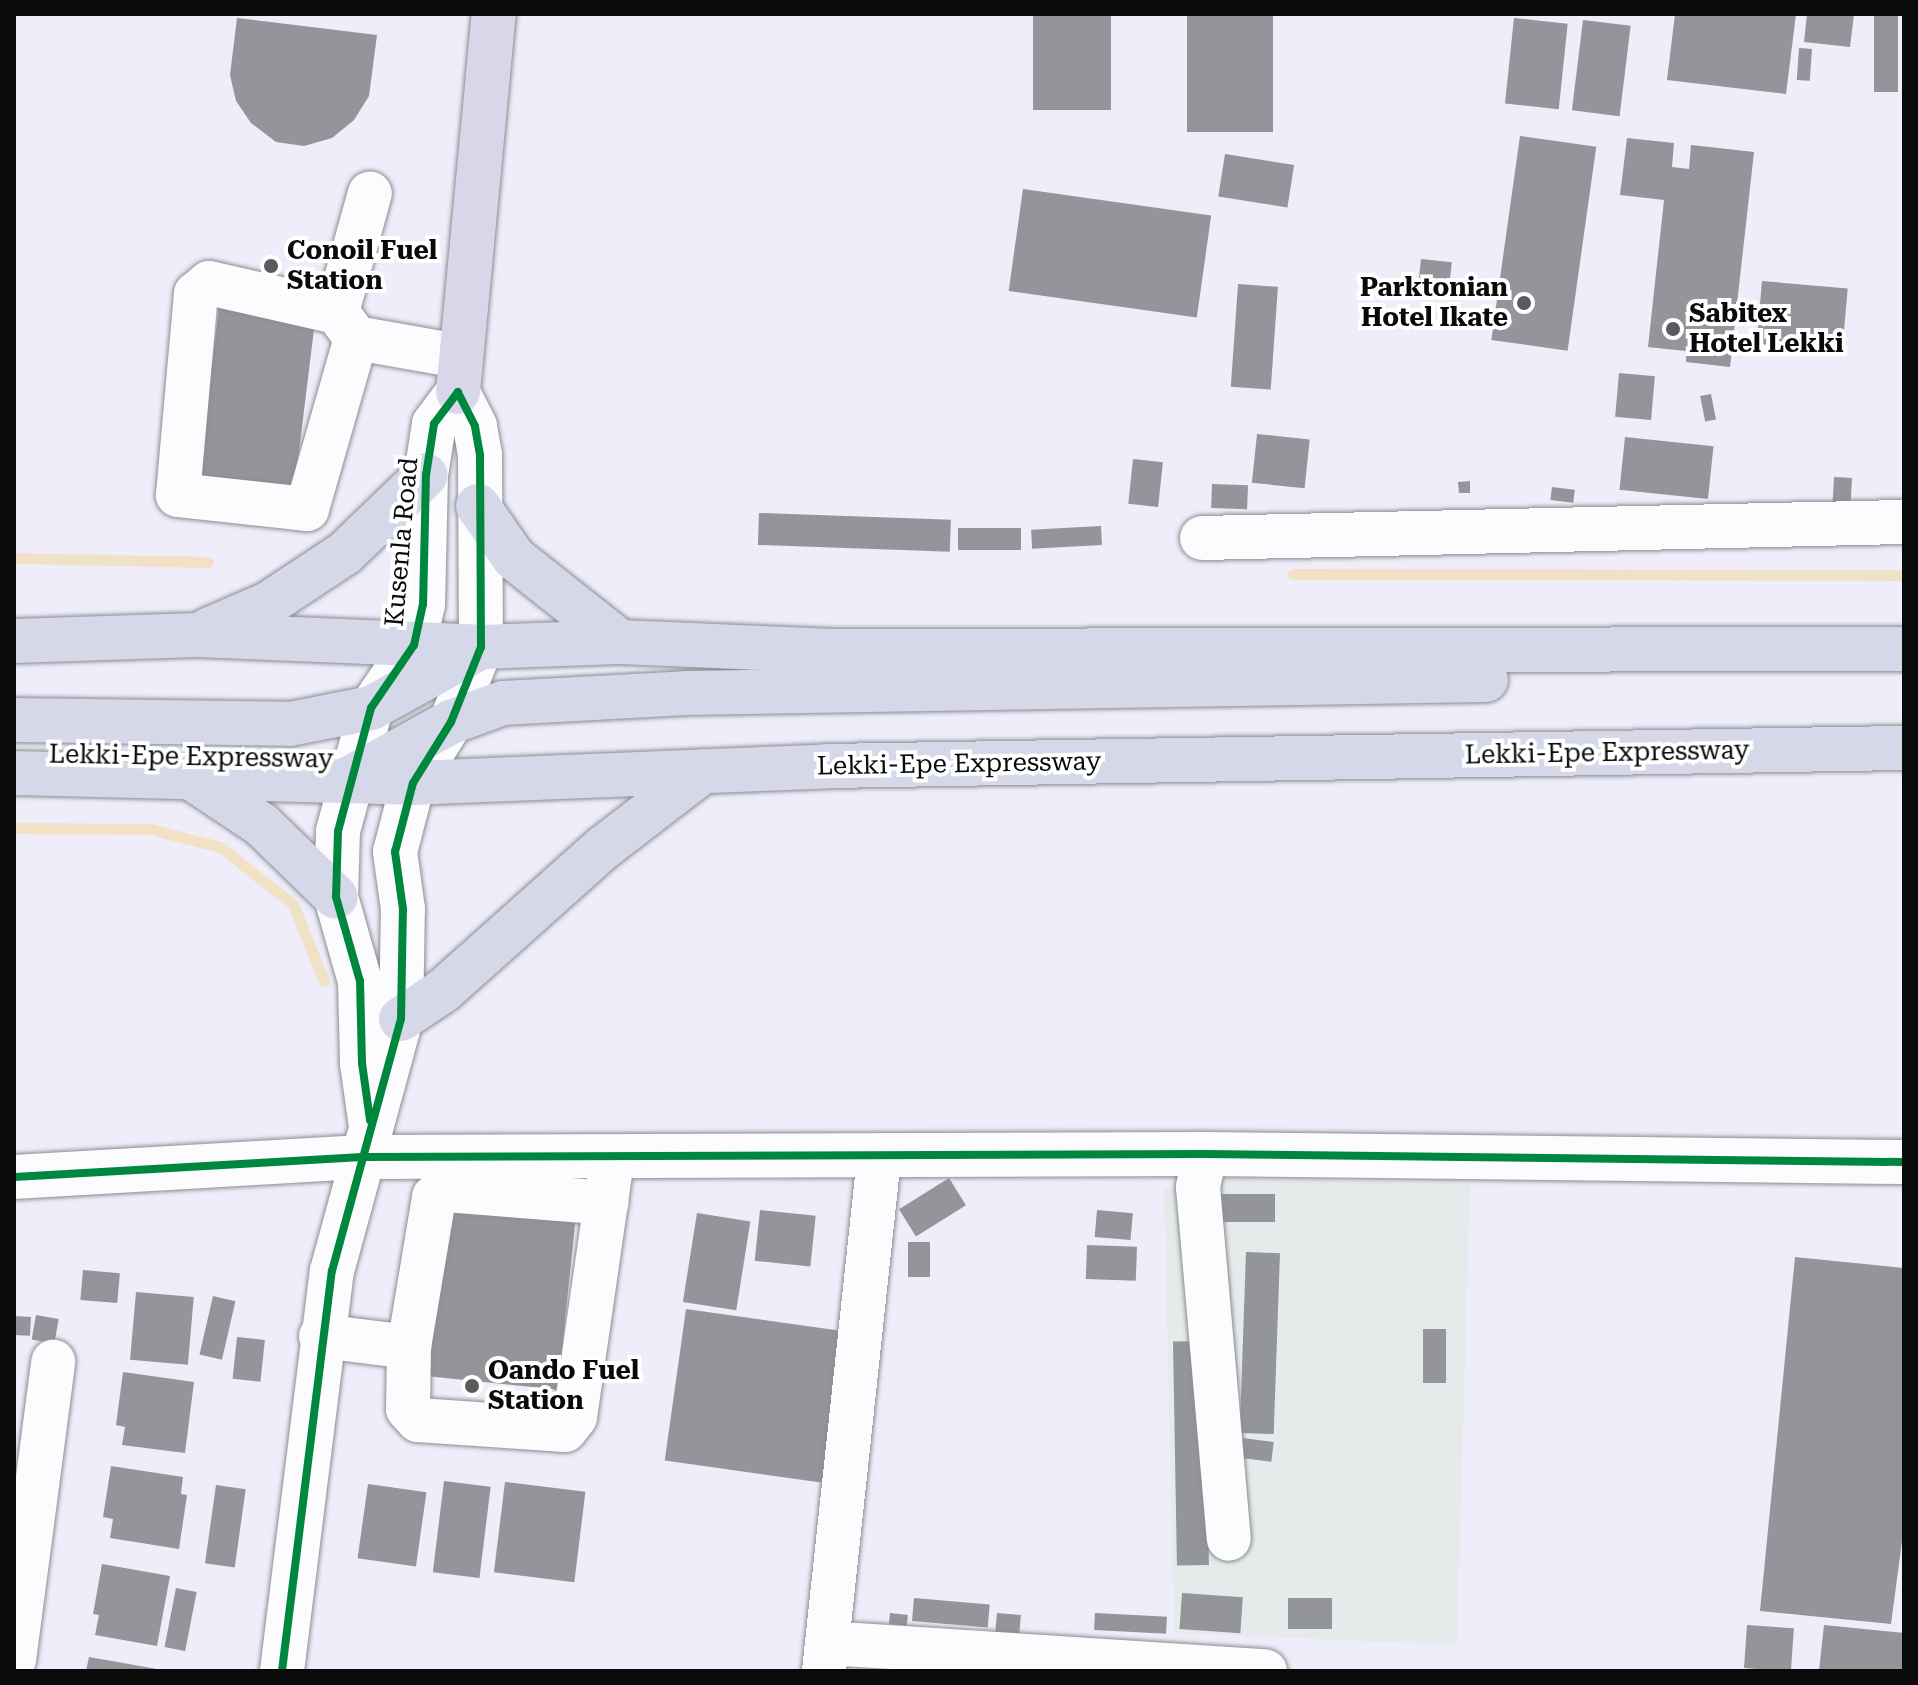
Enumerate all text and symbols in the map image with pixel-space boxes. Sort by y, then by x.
place label: Conoil Fuel Station [287,235,437,296]
marker: Conoil Fuel Station [262,257,280,275]
place label: Parktonian Hotel Ikate [1360,272,1508,334]
marker: Parktonian Hotel Ikate [1515,294,1533,312]
place label: Sabitex Hotel Lekki [1689,298,1844,360]
marker: Sabitex Hotel Lekki [1664,320,1682,338]
street label: Kusenla Road [379,456,425,628]
street label: Lekki-Epe Expressway [1464,735,1750,771]
street label: Lekki-Epe Expressway [48,739,334,775]
street label: Lekki-Epe Expressway [816,746,1102,782]
place label: Oando Fuel Station [488,1355,639,1416]
marker: Oando Fuel Station [463,1377,481,1395]

